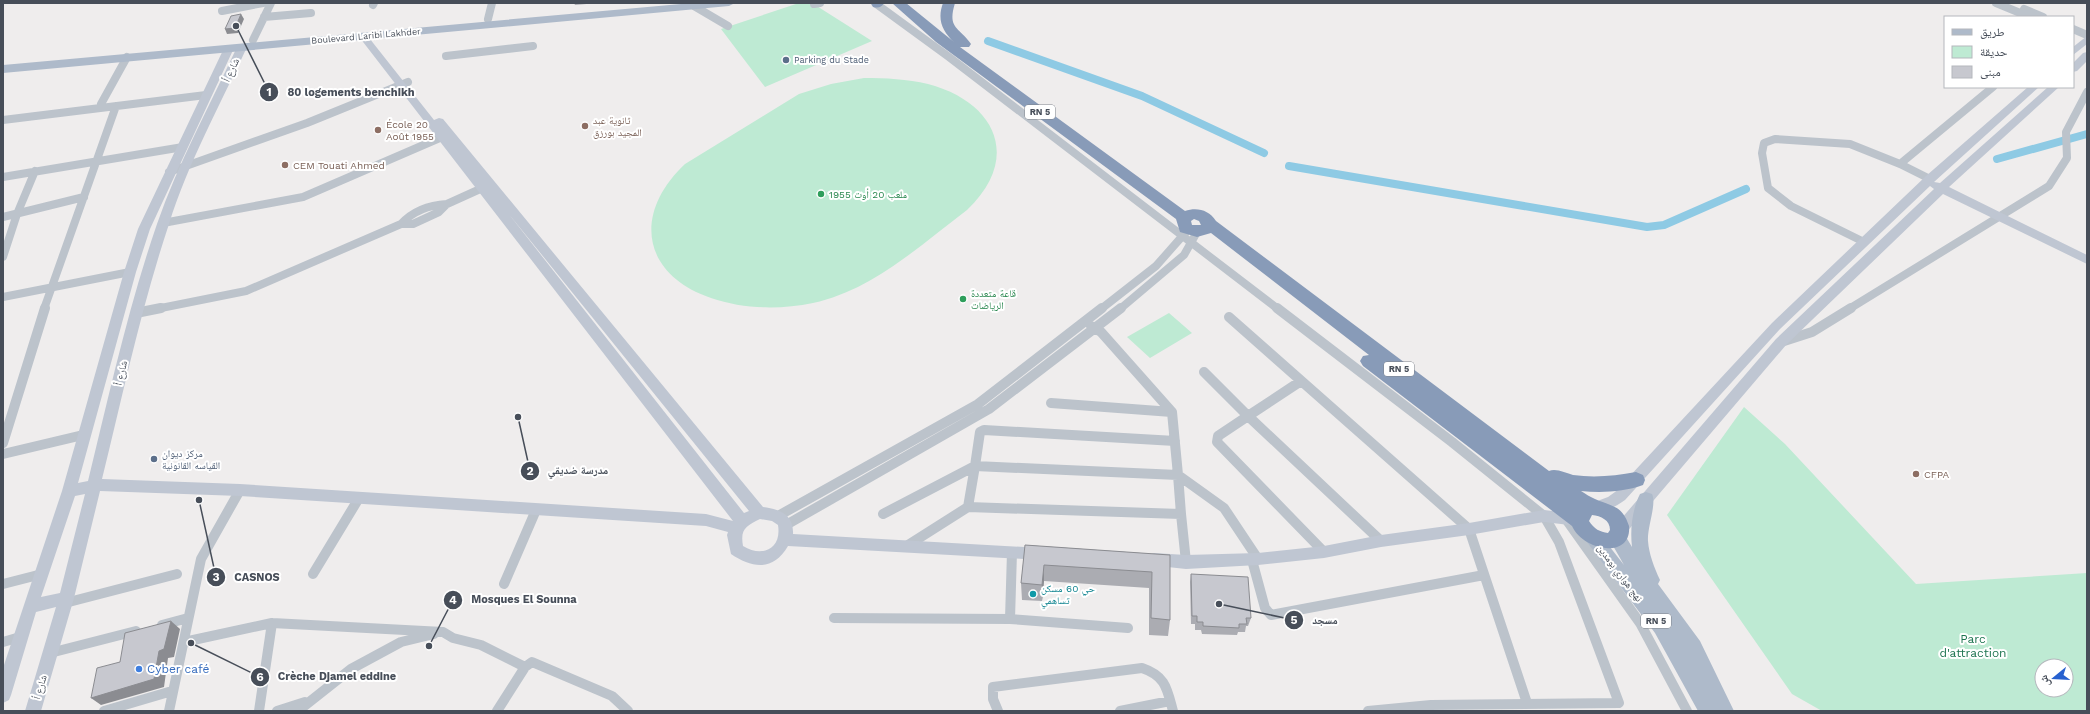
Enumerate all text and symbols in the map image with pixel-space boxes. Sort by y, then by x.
legend [1944,16,2074,88]
text: طريق [1980,25,2005,39]
street label: Boulevard Laribi Lakhder [311,26,421,46]
text: حديقة [1980,45,2008,59]
marker: Parking du Stade [781,55,791,65]
place label: Parking du Stade [794,55,869,65]
street label: شارع أ [220,56,242,84]
text: مبنى [1980,65,2001,79]
callout: 80 logements benchikh [259,80,422,103]
text: 1 [266,85,272,99]
text: 80 logements benchikh [287,86,415,99]
road number: RN 5 [1025,105,1055,119]
place label: ثانوية عبد المجيد بورزق [593,115,642,139]
place label: École 20 Août 1955 [386,119,434,142]
marker: ثانوية عبد المجيد بورزق [580,121,590,131]
marker: École 20 Août 1955 [373,125,383,135]
marker: CEM Touati Ahmed [280,160,290,170]
place label: CEM Touati Ahmed [293,160,385,171]
place label: ملعب 20 أوت 1955 [829,188,908,200]
marker: ملعب 20 أوت 1955 [816,189,826,199]
place label: قاعة متعددة الرياضات [971,288,1016,311]
marker: قاعة متعددة الرياضات [958,294,968,304]
street label: شارع أ [112,359,130,387]
road number: RN 5 [1384,362,1414,376]
place label: مركز ديوان القياسه القانونية [162,448,220,471]
marker: مركز ديوان القياسه القانونية [149,454,159,464]
callout: مدرسة ضديقي [520,459,617,482]
text: 2 [526,464,534,478]
text: مدرسة ضديقي [548,464,608,479]
marker: CFPA [1911,469,1921,479]
place label: CFPA [1924,469,1950,480]
street label: نهج هواري بومدين [1593,542,1645,605]
callout: CASNOS [206,565,288,588]
text: 3 [212,570,220,584]
text: CASNOS [234,571,280,584]
place label: حي 60 مسكن تساهمي [1041,583,1096,608]
callout: Mosques El Sounna [443,588,584,611]
marker: حي 60 مسكن تساهمي [1028,589,1038,599]
text: 4 [449,593,457,607]
text: Mosques El Sounna [471,593,577,606]
callout: مسجد [1284,608,1346,631]
text: 5 [1291,613,1298,627]
text: مسجد [1312,614,1338,627]
road number: RN 5 [1641,614,1671,628]
park label: Parc d'attraction [1939,632,2007,660]
north arrow [2034,658,2074,698]
place label: Cyber café [147,662,210,676]
marker: Cyber café [134,664,144,674]
callout: Crèche Djamel eddine [250,665,405,688]
text: 6 [256,670,264,684]
text: Crèche Djamel eddine [278,670,396,683]
street label: شارع أ [30,673,50,701]
text: ش [2037,673,2054,688]

